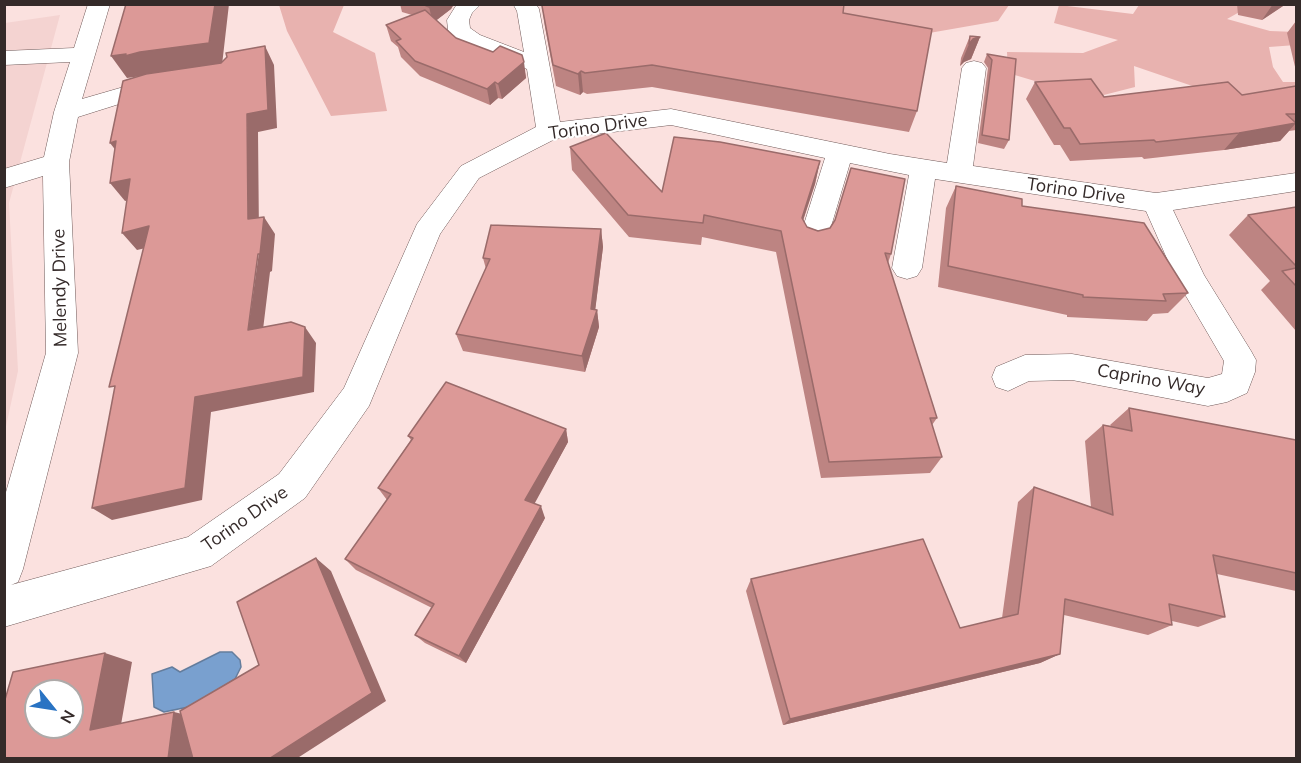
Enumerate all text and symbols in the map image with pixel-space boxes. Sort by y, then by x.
street label: Torino Drive [547,109,649,145]
street label: Torino Drive [1025,173,1127,209]
street label: Melendy Drive [48,229,72,347]
street label: Caprino Way [1095,360,1207,400]
street label: Torino Drive [198,482,292,556]
north arrow [24,679,84,739]
text: N [56,707,80,727]

